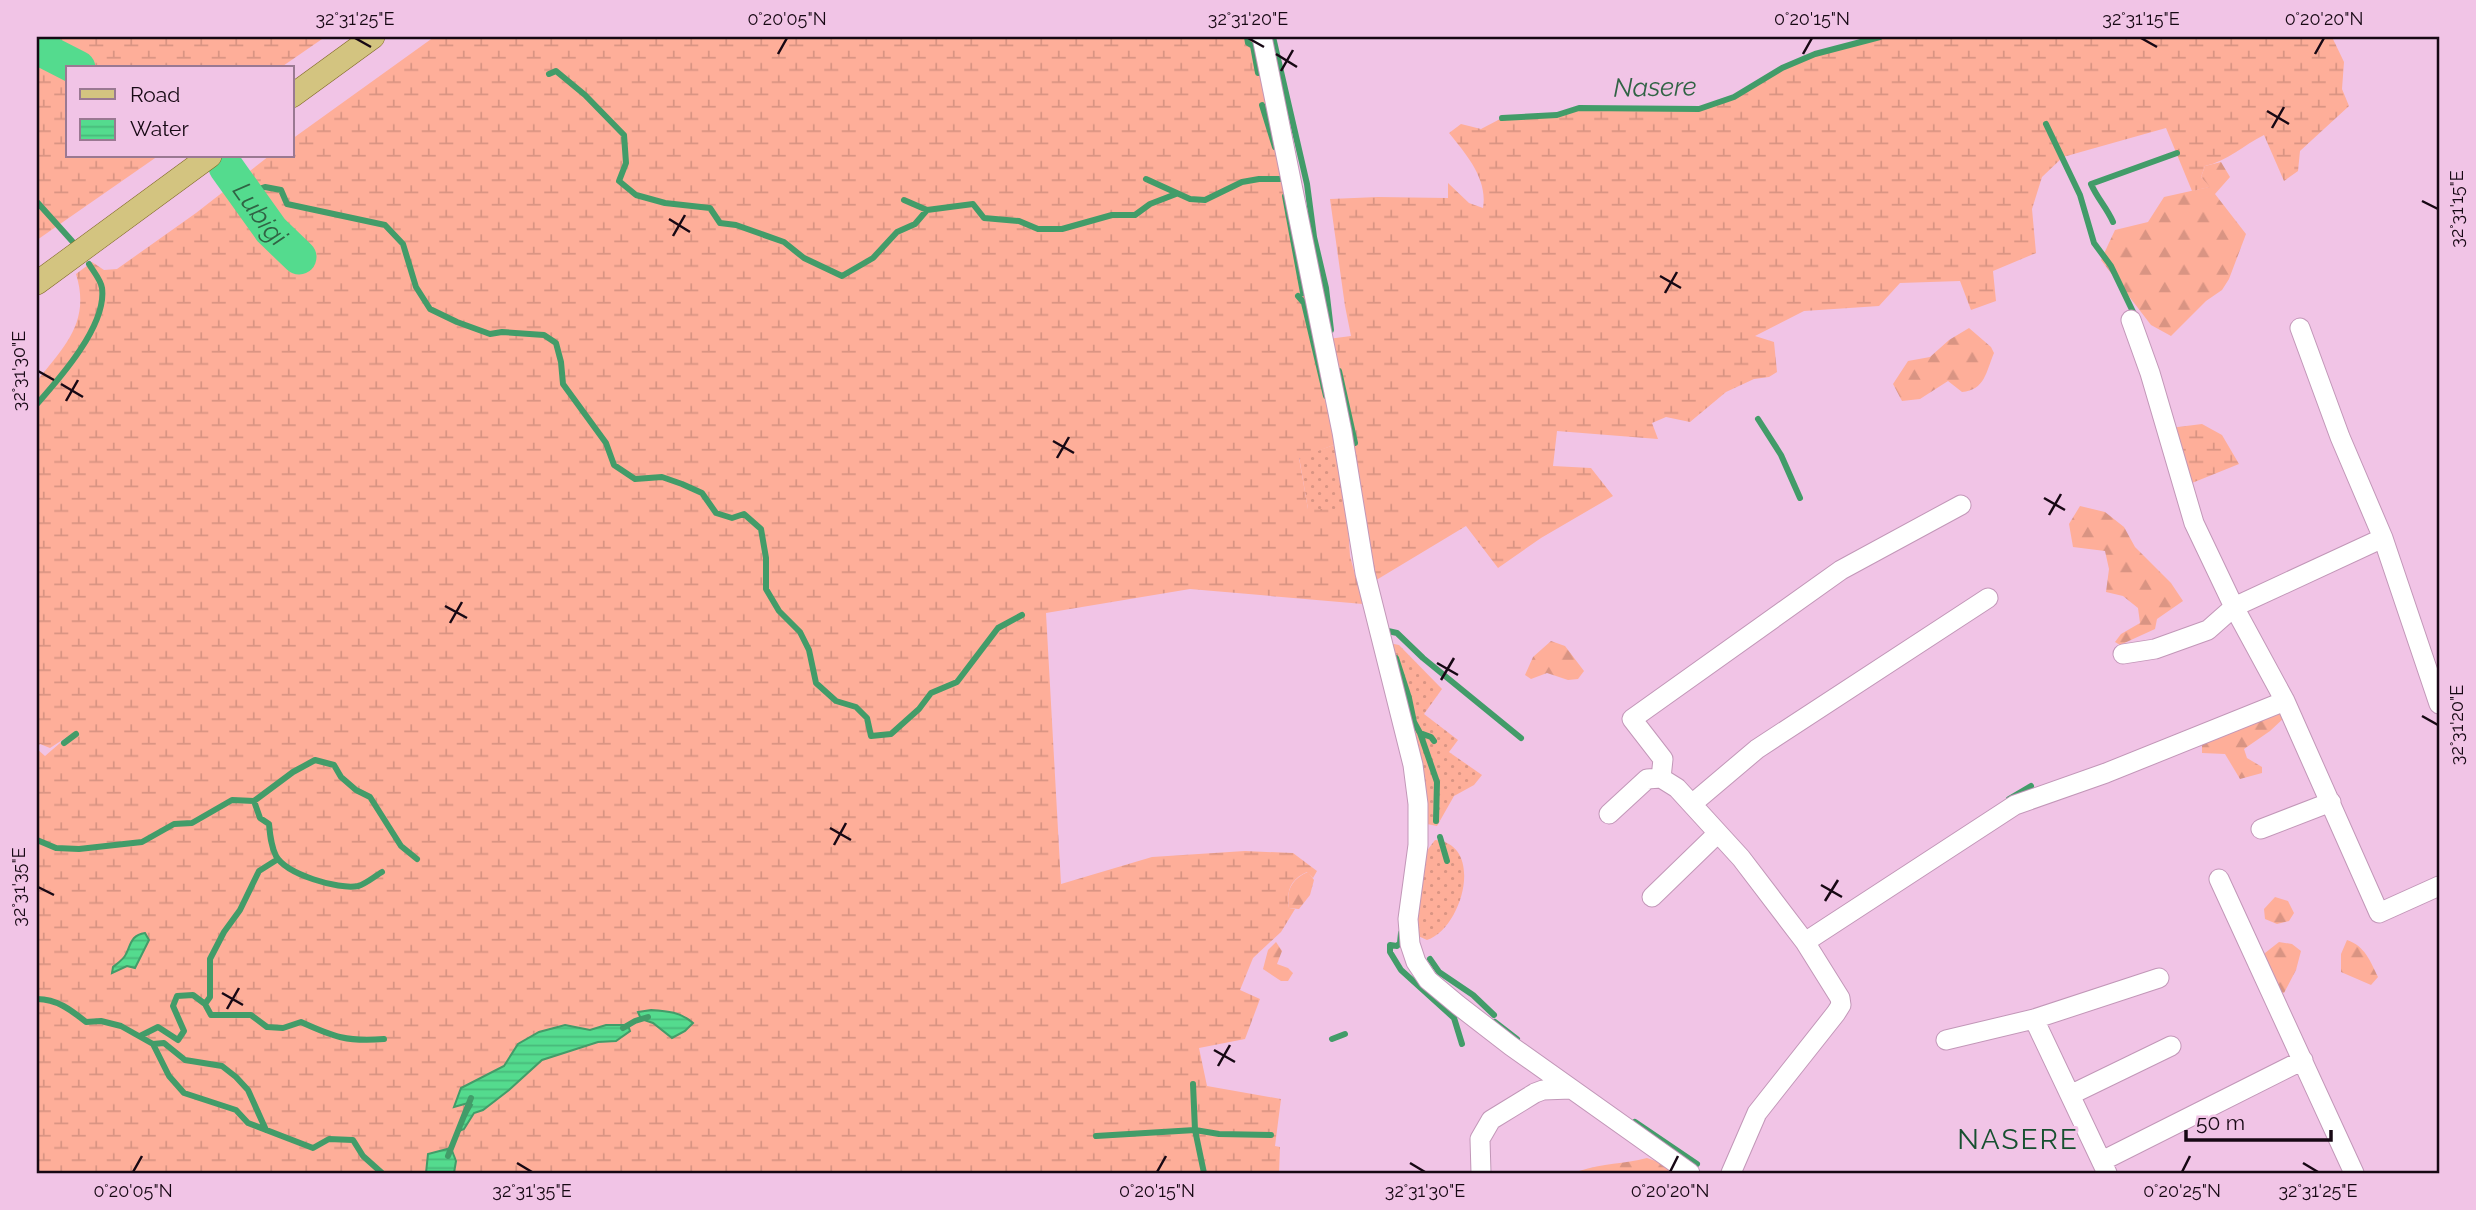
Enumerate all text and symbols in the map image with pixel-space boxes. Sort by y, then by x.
text: 32°31'25"E [315,8,395,29]
text: 0°20'05"N [747,8,827,29]
text: 32°31'20"E [1208,8,1288,29]
text: 0°20'15"N [1774,8,1850,29]
text: 32°31'15"E [2102,8,2180,29]
text: 0°20'20"N [2285,8,2363,29]
legend [66,66,294,158]
water label: Nasere [1613,71,1697,103]
text: Road [130,82,180,107]
text: Water [130,116,189,141]
text: 32°31'15"E [2446,170,2467,248]
water label: Lubigi [227,177,294,253]
text: 32°31'30"E [8,331,29,411]
text: 32°31'20"E [2446,685,2467,765]
text: 32°31'35"E [8,847,29,927]
scale bar [2186,1098,2331,1142]
text: 50 m [2196,1110,2245,1135]
district label: NASERE [1957,1123,2079,1156]
text: 0°20'05"N [93,1180,173,1201]
text: 32°31'35"E [492,1180,572,1201]
text: 0°20'15"N [1119,1180,1195,1201]
text: 32°31'30"E [1385,1180,1465,1201]
text: 0°20'20"N [1631,1180,1709,1201]
text: 0°20'25"N [2143,1180,2221,1201]
text: 32°31'25"E [2278,1180,2358,1201]

